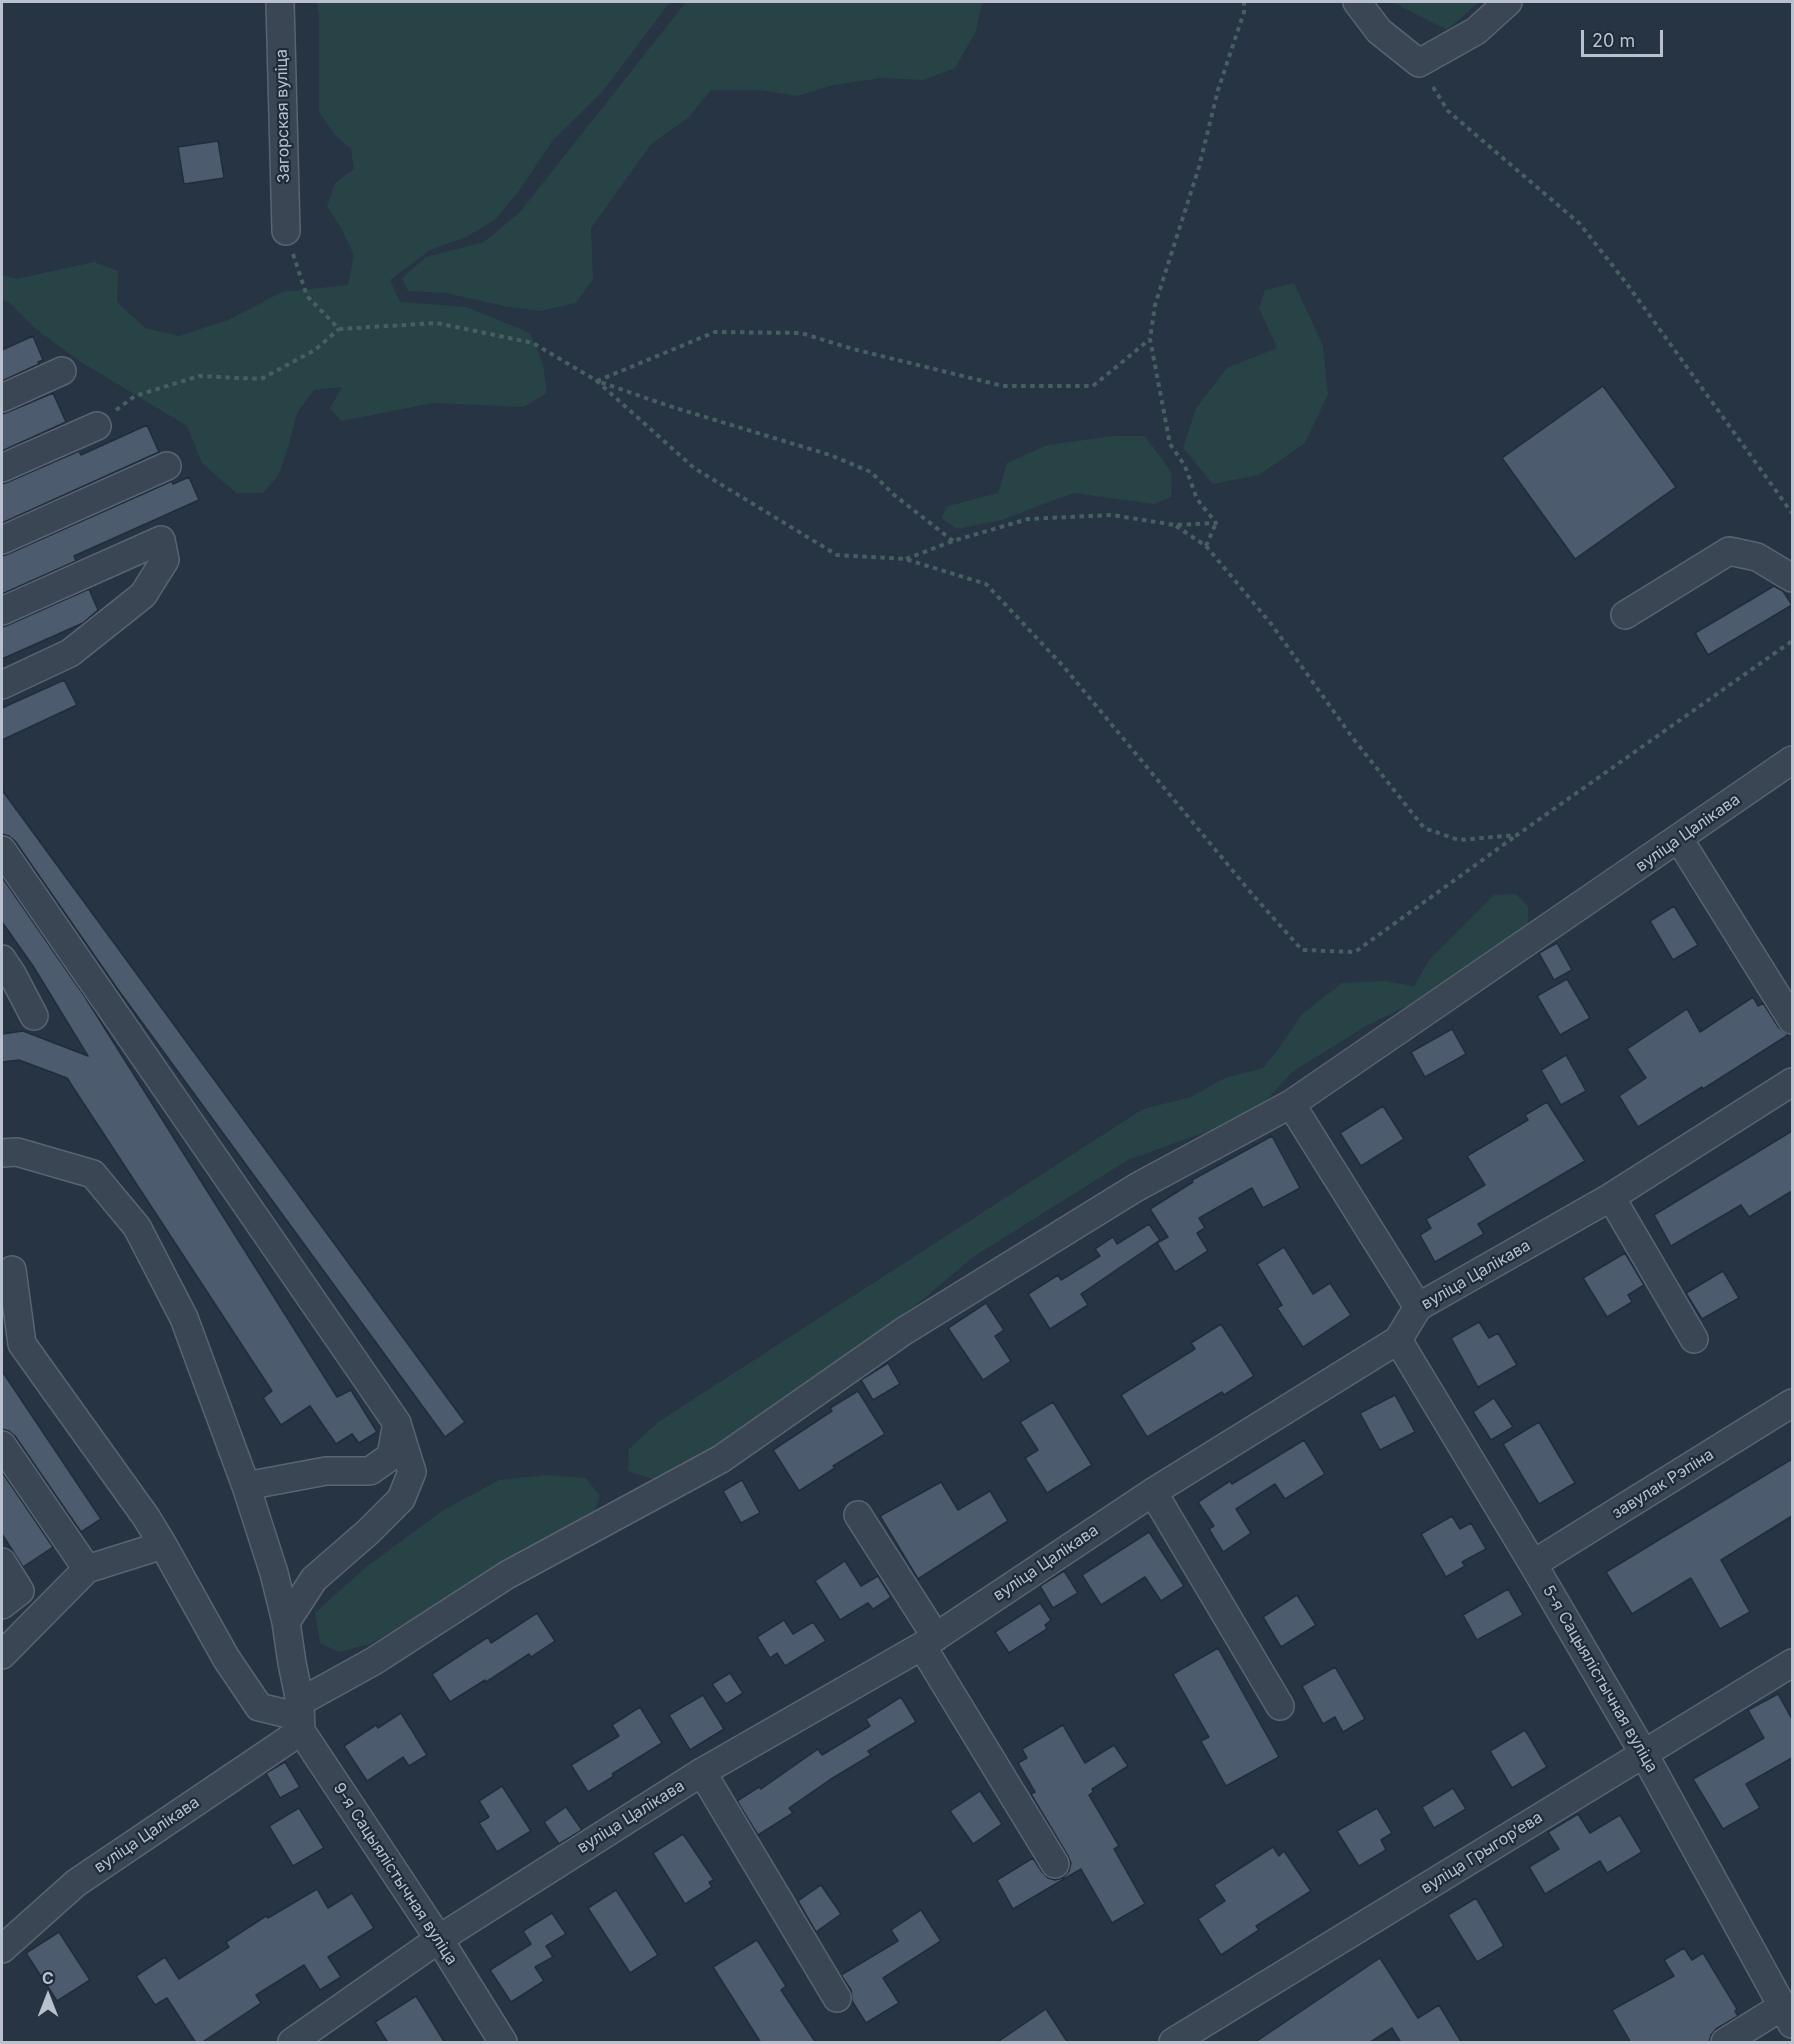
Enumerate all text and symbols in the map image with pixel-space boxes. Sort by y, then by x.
scale bar [1584,18,1666,56]
text: 20 m [1592,30,1635,51]
street label: Загорская вуліца [272,49,294,183]
street label: вуліца Цалікава [1632,790,1744,876]
street label: вуліца Цалікава [1418,1236,1534,1314]
street label: завулак Рэпіна [1608,1445,1718,1523]
street label: вуліца Цалікава [990,1521,1102,1605]
street label: 5-я Сацыялістычная вуліца [1538,1582,1662,1776]
street label: вуліца Цалікава [574,1776,688,1858]
street label: 9-я Сацыялістычная вуліца [329,1779,461,1969]
street label: вуліца Цалікава [91,1793,203,1877]
street label: вуліца Грыгорʼева [1418,1808,1546,1898]
north arrow [18,1966,78,2026]
text: С [42,1968,54,1988]

